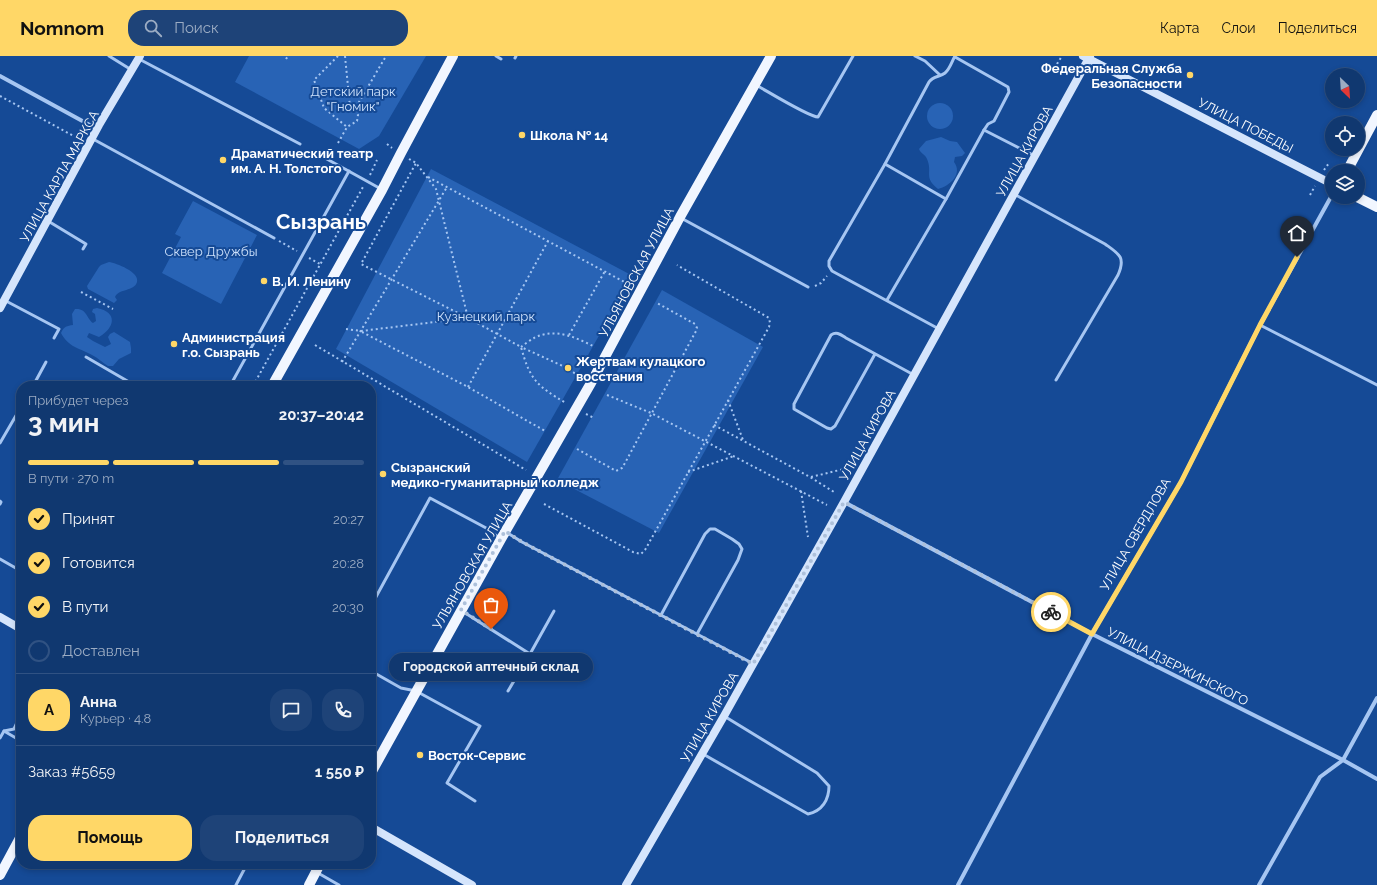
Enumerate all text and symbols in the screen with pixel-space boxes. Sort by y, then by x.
search box [128,10,408,46]
text: Nomnom [20,17,104,39]
icon: search [142,17,164,39]
text: Поиск [174,19,219,37]
text: Карта [1160,20,1199,36]
text: Слои [1221,20,1256,36]
text: Поделиться [1278,20,1357,36]
place label: Федеральная Служба Безопасности [1041,61,1183,91]
north arrow [1325,68,1365,108]
map controls [1325,68,1365,204]
marker: Федеральная Служба Безопасности [1185,70,1195,80]
park label: Детский парк "Гномик" [310,84,396,114]
street label: УЛИЦА ПОБЕДЫ [1196,95,1296,156]
street label: УЛИЦА КИРОВА [993,103,1056,199]
street label: УЛИЦА КАРЛА МАРКСА [17,108,102,245]
button: locate [1325,116,1365,156]
place label: Школа № 14 [530,128,608,143]
marker: Школа № 14 [517,130,527,140]
place label: Драматический театр им. А. Н. Толстого [231,146,373,176]
marker: Драматический театр им. А. Н. Толстого [218,155,228,165]
button: layers [1325,164,1365,204]
street label: УЛЬЯНОВСКАЯ УЛИЦА [596,205,677,340]
district label: Сызрань [276,209,366,234]
pin [1280,216,1314,257]
icon: home [1286,222,1308,244]
park label: Сквер Дружбы [164,244,258,259]
place label: В. И. Ленину [272,274,351,289]
marker: В. И. Ленину [259,276,269,286]
park label: Кузнецкий парк [437,309,535,324]
place label: Администрация г.о. Сызрань [182,330,285,360]
marker: Администрация г.о. Сызрань [169,339,179,349]
place label: Жертвам кулацкого восстания [576,354,706,384]
marker: Жертвам кулацкого восстания [563,363,573,373]
street label: УЛИЦА КИРОВА [836,387,899,483]
text: Прибудет через [28,393,128,408]
text: 20:37–20:42 [279,406,364,424]
text: 3 мин [28,408,99,438]
place label: Сызранский медико-гуманитарный колледж [391,460,599,490]
marker: Сызранский медико-гуманитарный колледж [378,469,388,479]
text: В пути · 270 m [28,471,114,486]
street label: УЛИЦА СВЕРДЛОВА [1097,475,1174,593]
street label: УЛЬЯНОВСКАЯ УЛИЦА [430,499,515,632]
icon: check [28,508,50,530]
text: Принят [62,510,115,528]
text: 20:27 [333,512,364,527]
icon: check [28,552,50,574]
text: Готовится [62,554,135,572]
text: 20:28 [332,556,364,571]
pin [474,588,508,629]
courier [1031,592,1071,632]
icon: bag [480,594,502,616]
icon: check [28,596,50,618]
text: В пути [62,598,109,616]
text: 20:30 [332,600,364,615]
icon: bike [1040,601,1062,623]
street label: УЛИЦА ДЗЕРЖИНСКОГО [1105,624,1251,709]
text: Доставлен [62,642,140,660]
callout: Городской аптечный склад [389,653,593,681]
text: Городской аптечный склад [403,659,579,674]
street label: УЛИЦА КИРОВА [677,669,741,765]
button: chat [270,689,312,731]
button: phone [322,689,364,731]
text: Анна [80,693,117,711]
text: А [44,701,54,719]
text: Курьер · 4.8 [80,711,151,726]
place label: Восток-Сервис [428,748,527,763]
marker: Восток-Сервис [415,750,425,760]
text: Заказ #5659 [28,763,115,781]
text: 1 550 ₽ [315,763,364,781]
button: Помощь [28,815,192,861]
button: Поделиться [200,815,364,861]

